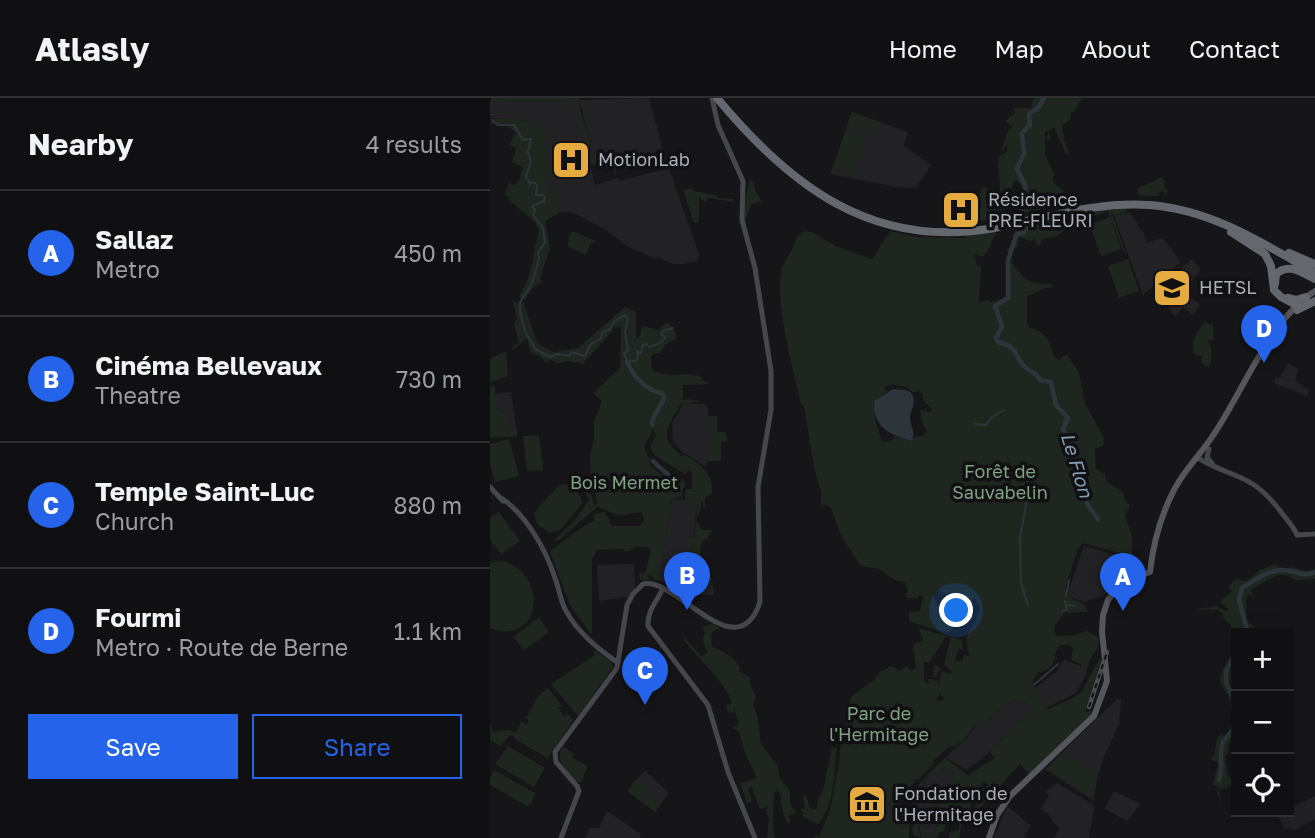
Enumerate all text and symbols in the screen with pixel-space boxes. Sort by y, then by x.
text: Atlasly [35,29,150,68]
text: Home [889,34,957,63]
text: Map [995,34,1044,63]
text: About [1082,34,1151,63]
text: Contact [1189,34,1280,63]
text: Nearby [28,126,133,162]
text: 4 results [366,130,462,158]
hospital icon: MotionLab [550,139,592,181]
place label: MotionLab [598,148,690,170]
place label: Résidence PRE-FLEURI [988,188,1093,231]
hospital icon: Résidence PRE-FLEURI [940,189,982,231]
text: Sallaz [95,224,173,255]
text: A [43,239,59,267]
text: 450 m [394,239,462,267]
text: Metro [95,255,160,283]
school or university icon: HETSL [1151,267,1193,309]
place label: HETSL [1199,276,1257,298]
pin: D [1241,305,1287,363]
text: Cinéma Bellevaux [95,350,322,381]
text: B [43,365,59,393]
text: 730 m [396,365,462,393]
text: Theatre [95,381,181,409]
water label: Le Flon [1057,430,1099,501]
park label: Forêt de Sauvabelin [952,460,1048,503]
park label: Bois Mermet [570,471,678,493]
text: Temple Saint-Luc [95,476,315,507]
text: C [43,491,59,519]
text: 880 m [394,491,462,519]
text: Church [95,507,174,535]
pin: B [664,552,710,610]
pin: A [1100,553,1146,611]
your location [939,593,973,627]
text: Fourmi [95,602,181,633]
text: D [43,617,59,645]
text: 1.1 km [394,617,462,645]
map controls [1231,628,1294,817]
button: + [1231,628,1294,691]
text: Metro · Route de Berne [95,633,348,661]
pin: C [622,647,668,705]
button: − [1231,691,1294,754]
park label: Parc de l'Hermitage [829,702,929,745]
button: Save [28,714,238,779]
button: Share [252,714,462,779]
button: locate [1231,754,1294,817]
place label: Fondation de l'Hermitage [894,782,1007,825]
museum icon: Fondation de l'Hermitage [846,783,888,825]

